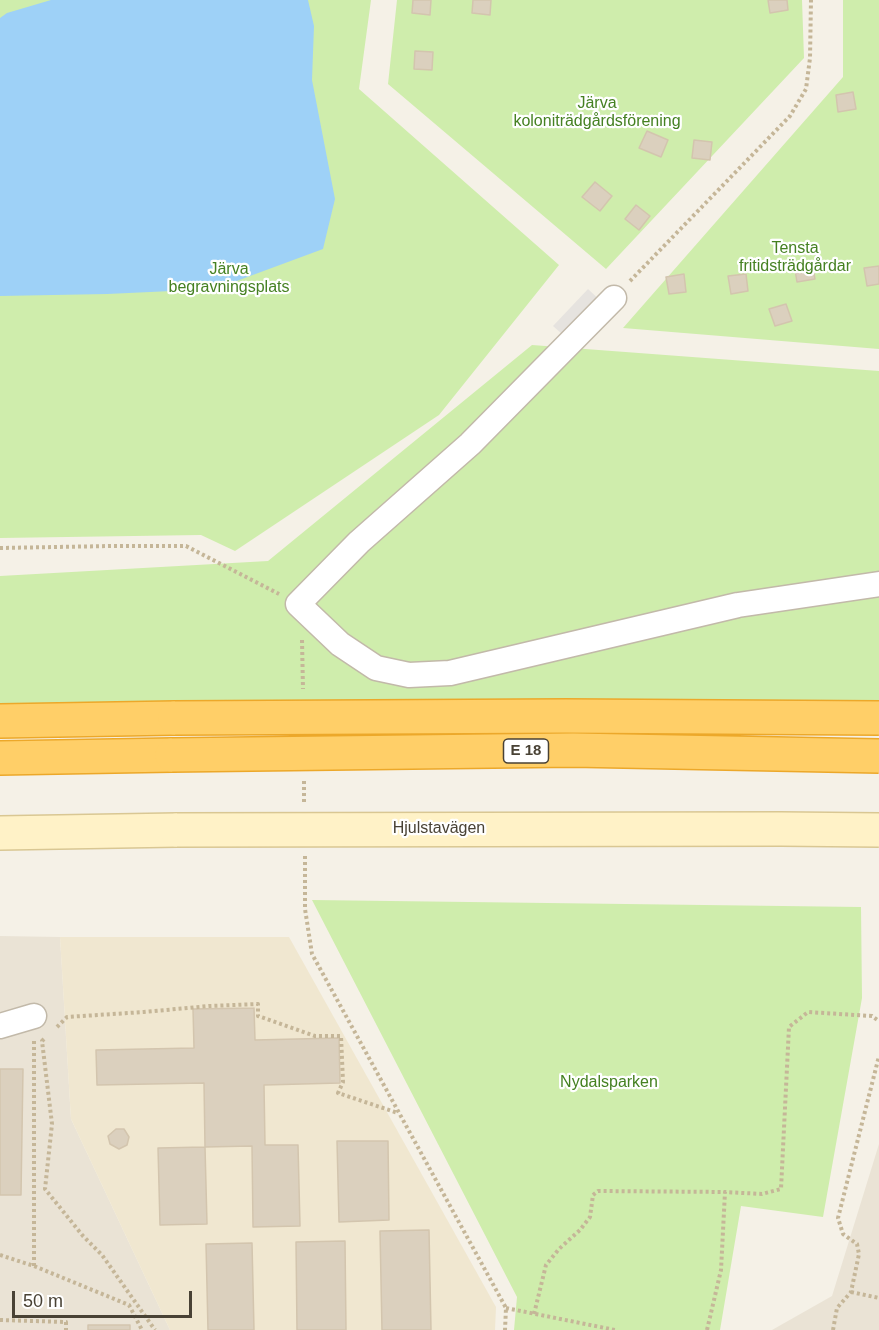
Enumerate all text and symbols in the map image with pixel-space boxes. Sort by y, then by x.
park label: Järva koloniträdgårdsförening [513,94,681,132]
park label: Tensta fritidsträdgårdar [739,239,851,277]
park label: Järva begravningsplats [169,260,289,298]
road number: E 18 [504,739,548,763]
street label: Hjulstavägen [393,819,485,839]
park label: Nydalsparken [560,1073,658,1093]
scale bar [15,1279,195,1317]
text: 50 m [23,1291,63,1311]

